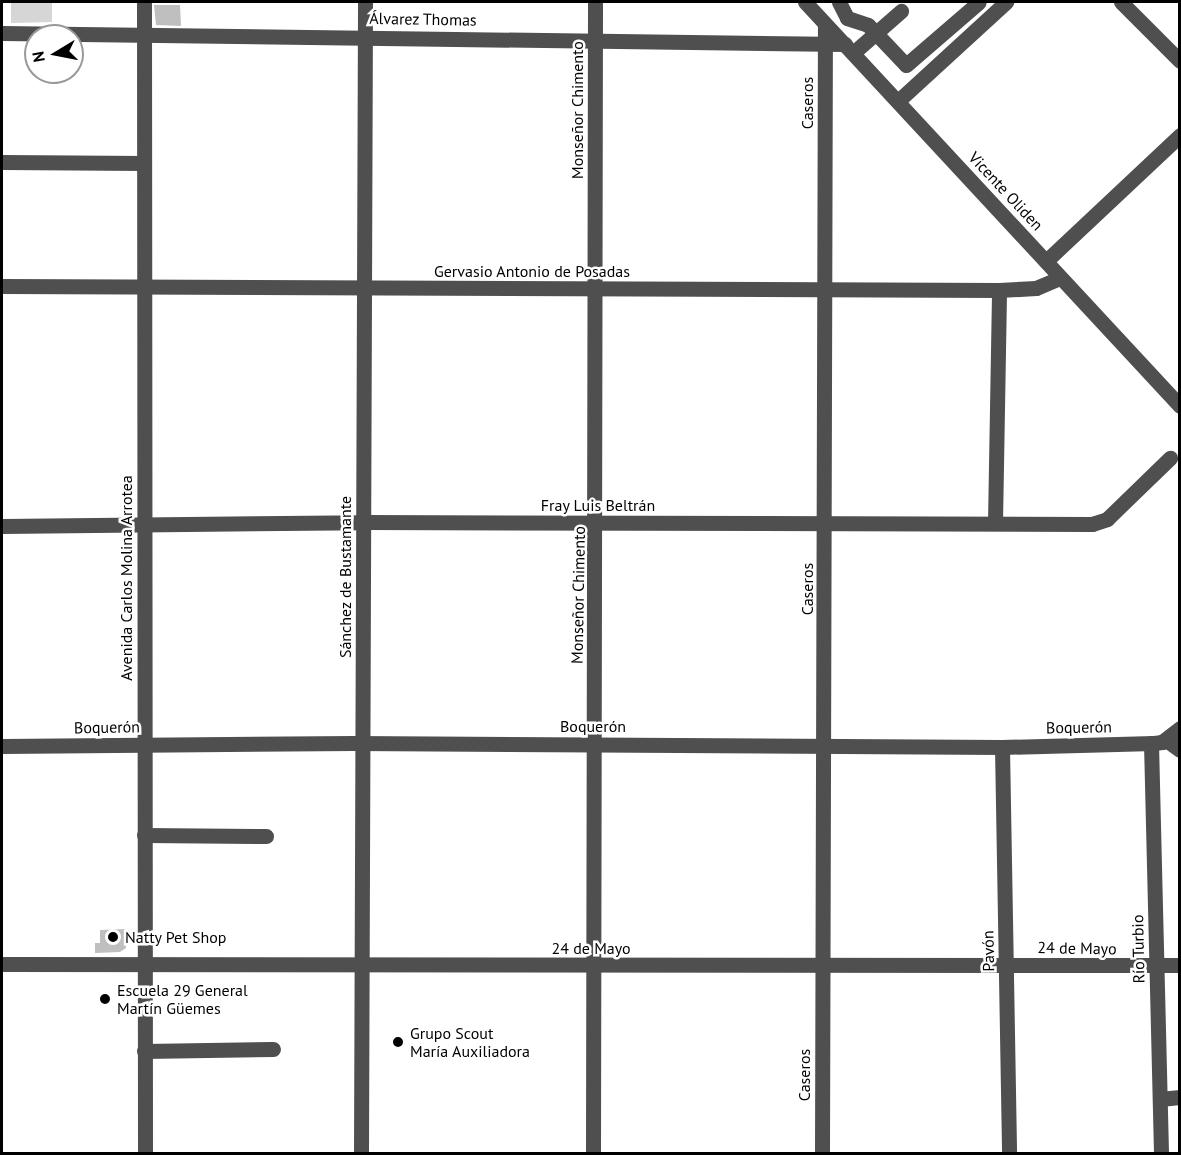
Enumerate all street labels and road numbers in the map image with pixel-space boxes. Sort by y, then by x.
street label: Álvarez Thomas [369,8,477,30]
street label: Monseñor Chimento [567,41,587,179]
street label: Caseros [797,77,817,129]
street label: Vicente Oliden [965,148,1047,234]
street label: Gervasio Antonio de Posadas [434,261,630,281]
street label: Avenida Carlos Molina Arrotea [116,475,136,681]
street label: Fray Luis Beltrán [541,495,655,515]
street label: Sánchez de Bustamante [335,496,355,658]
street label: Monseñor Chimento [567,526,589,664]
street label: Caseros [797,563,817,615]
street label: Boquerón [560,716,626,736]
street label: Boquerón [74,717,140,737]
street label: Boquerón [1046,717,1112,737]
street label: Río Turbio [1128,914,1148,984]
street label: Pavón [978,930,998,972]
street label: 24 de Mayo [551,938,631,958]
street label: 24 de Mayo [1037,938,1117,958]
street label: Caseros [794,1049,814,1101]

